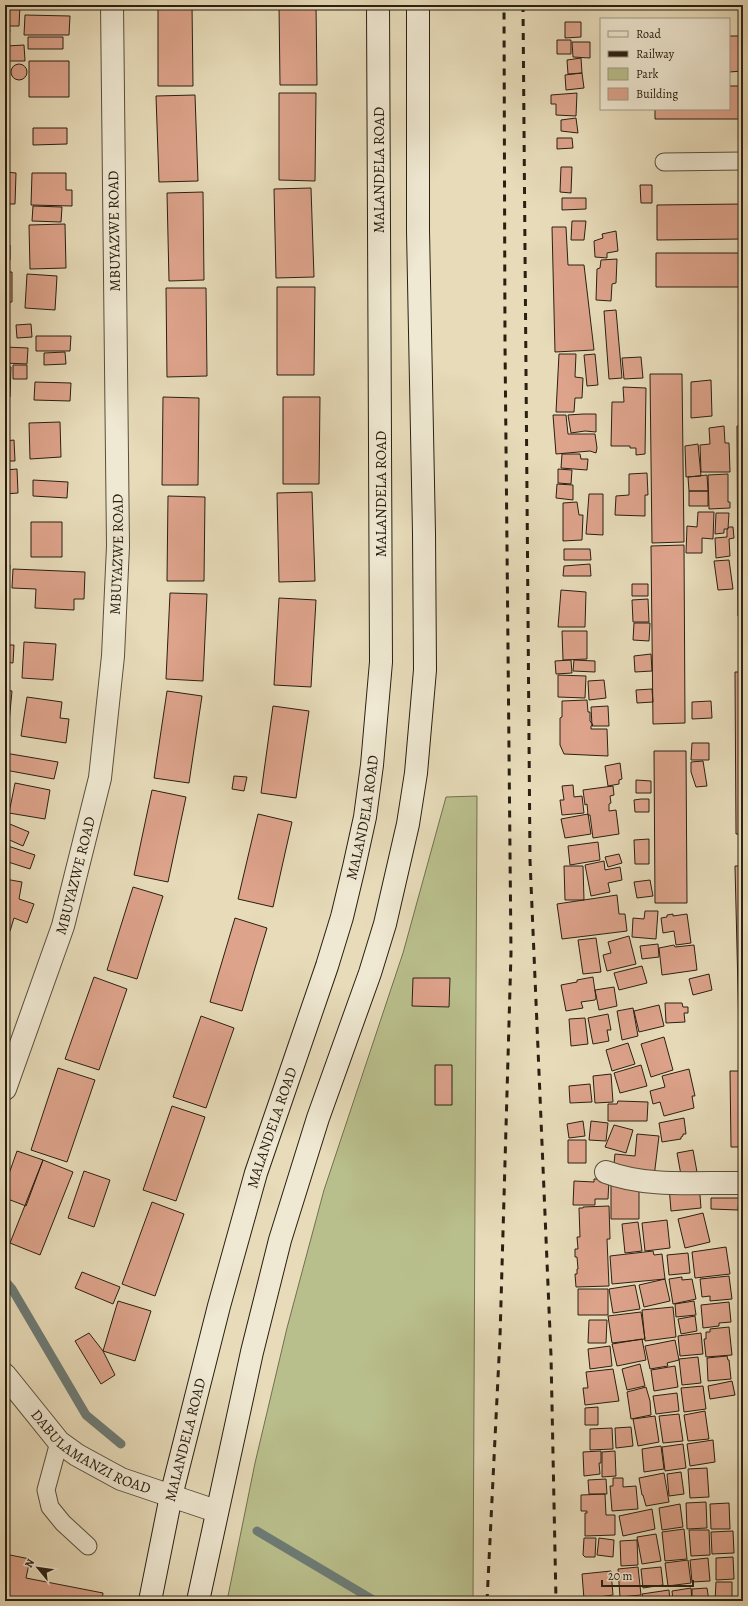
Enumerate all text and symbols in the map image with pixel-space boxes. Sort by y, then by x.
legend [600,18,730,110]
text: Road [636,26,662,42]
text: Railway [636,46,675,62]
text: Park [636,66,659,82]
text: Building [636,86,678,102]
street label: MALANDELA ROAD [369,107,389,233]
street label: MBUYAZWE ROAD [103,170,125,292]
street label: MALANDELA ROAD [371,431,391,557]
street label: MBUYAZWE ROAD [105,494,128,615]
street label: MALANDELA ROAD [341,754,383,882]
street label: MBUYAZWE ROAD [51,814,100,937]
street label: MALANDELA ROAD [242,1064,302,1191]
street label: MALANDELA ROAD [160,1376,210,1504]
street label: DABULAMANZI ROAD [26,1405,154,1498]
north arrow [18,1548,58,1588]
text: N [21,1556,38,1571]
scale bar [602,1562,693,1588]
text: 20 m [608,1568,632,1584]

